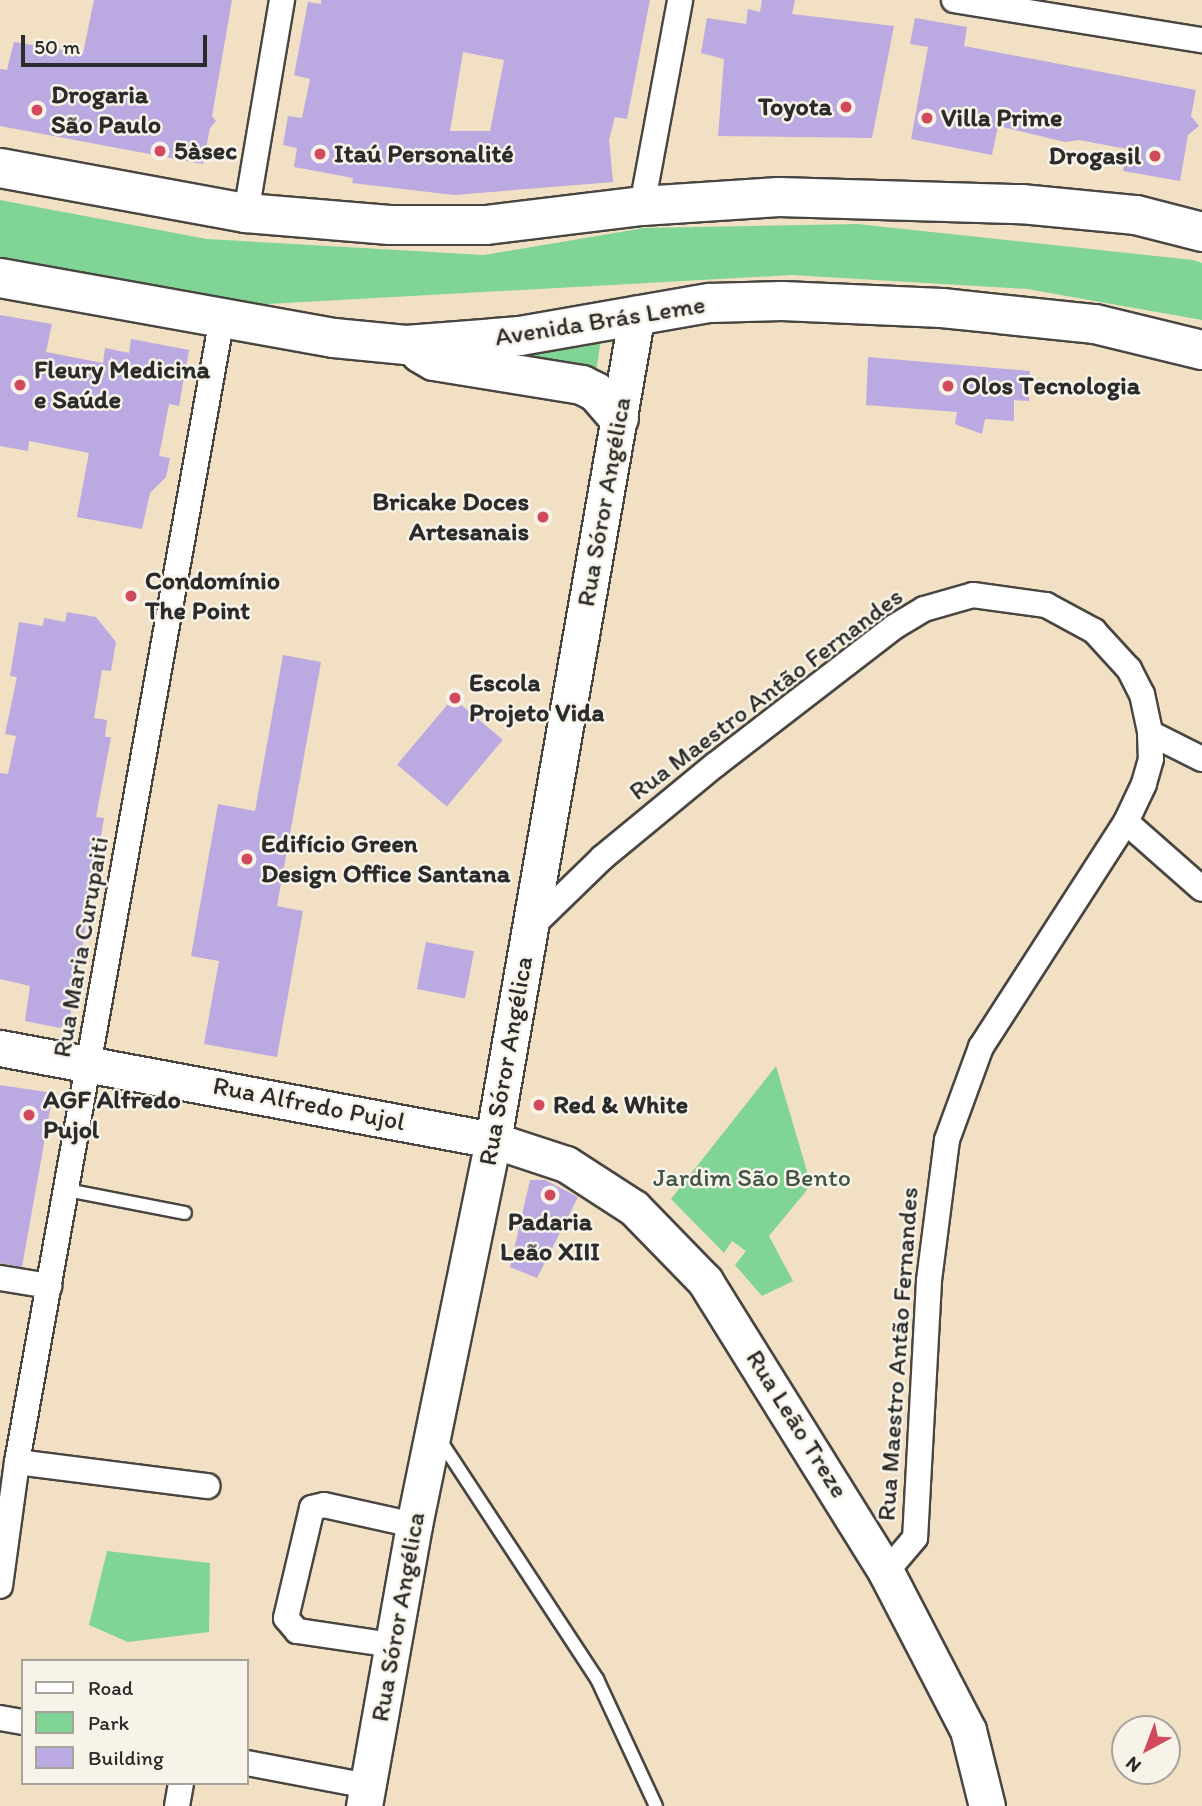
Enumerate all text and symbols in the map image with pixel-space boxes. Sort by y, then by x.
scale bar [24,21,210,65]
text: 50 m [34,34,80,59]
place label: Drogaria São Paulo [51,79,161,140]
place label: Toyota [758,91,832,123]
marker: Toyota [838,99,854,115]
marker: Drogaria São Paulo [29,102,45,118]
place label: Villa Prime [941,102,1061,134]
marker: Villa Prime [919,110,935,126]
place label: 5àsec [174,135,237,167]
place label: Itaú Personalité [334,138,513,170]
place label: Drogasil [1048,140,1141,172]
marker: 5àsec [152,143,168,159]
marker: Itaú Personalité [312,146,328,162]
marker: Drogasil [1147,148,1163,164]
street label: Avenida Brás Leme [493,289,707,353]
place label: Fleury Medicina e Saúde [34,354,210,416]
place label: Olos Tecnologia [962,370,1136,402]
marker: Fleury Medicina e Saúde [12,377,28,393]
marker: Olos Tecnologia [940,378,956,394]
street label: Rua Sóror Angélica [570,395,638,609]
place label: Bricake Doces Artesanais [372,486,529,548]
marker: Bricake Doces Artesanais [535,509,551,525]
place label: Condomínio The Point [145,565,280,626]
street label: Rua Maestro Antão Fernandes [623,581,909,807]
marker: Condomínio The Point [123,588,139,604]
place label: Escola Projeto Vida [469,667,604,728]
marker: Escola Projeto Vida [447,690,463,706]
place label: Edifício Green Design Office Santana [261,828,511,890]
street label: Rua Maria Curupaiti [46,834,116,1060]
marker: Edifício Green Design Office Santana [239,851,255,867]
street label: Rua Sóror Angélica [472,954,540,1168]
street label: Rua Alfredo Pujol [210,1070,408,1138]
place label: AGF Alfredo Pujol [43,1084,181,1146]
place label: Red & White [553,1089,689,1121]
marker: Red & White [531,1097,547,1113]
marker: AGF Alfredo Pujol [21,1107,37,1123]
park label: Jardim São Bento [653,1162,851,1194]
street label: Rua Maestro Antão Fernandes [871,1186,925,1522]
marker: Padaria Leão XIII [542,1187,558,1203]
place label: Padaria Leão XIII [500,1206,600,1268]
street label: Rua Leão Treze [740,1345,854,1503]
street label: Rua Sóror Angélica [364,1510,432,1724]
legend [21,1659,248,1785]
text: Road [88,1675,133,1700]
text: Park [88,1710,129,1735]
north arrow [1111,1715,1181,1785]
text: Building [88,1745,164,1770]
text: N [1121,1752,1146,1778]

